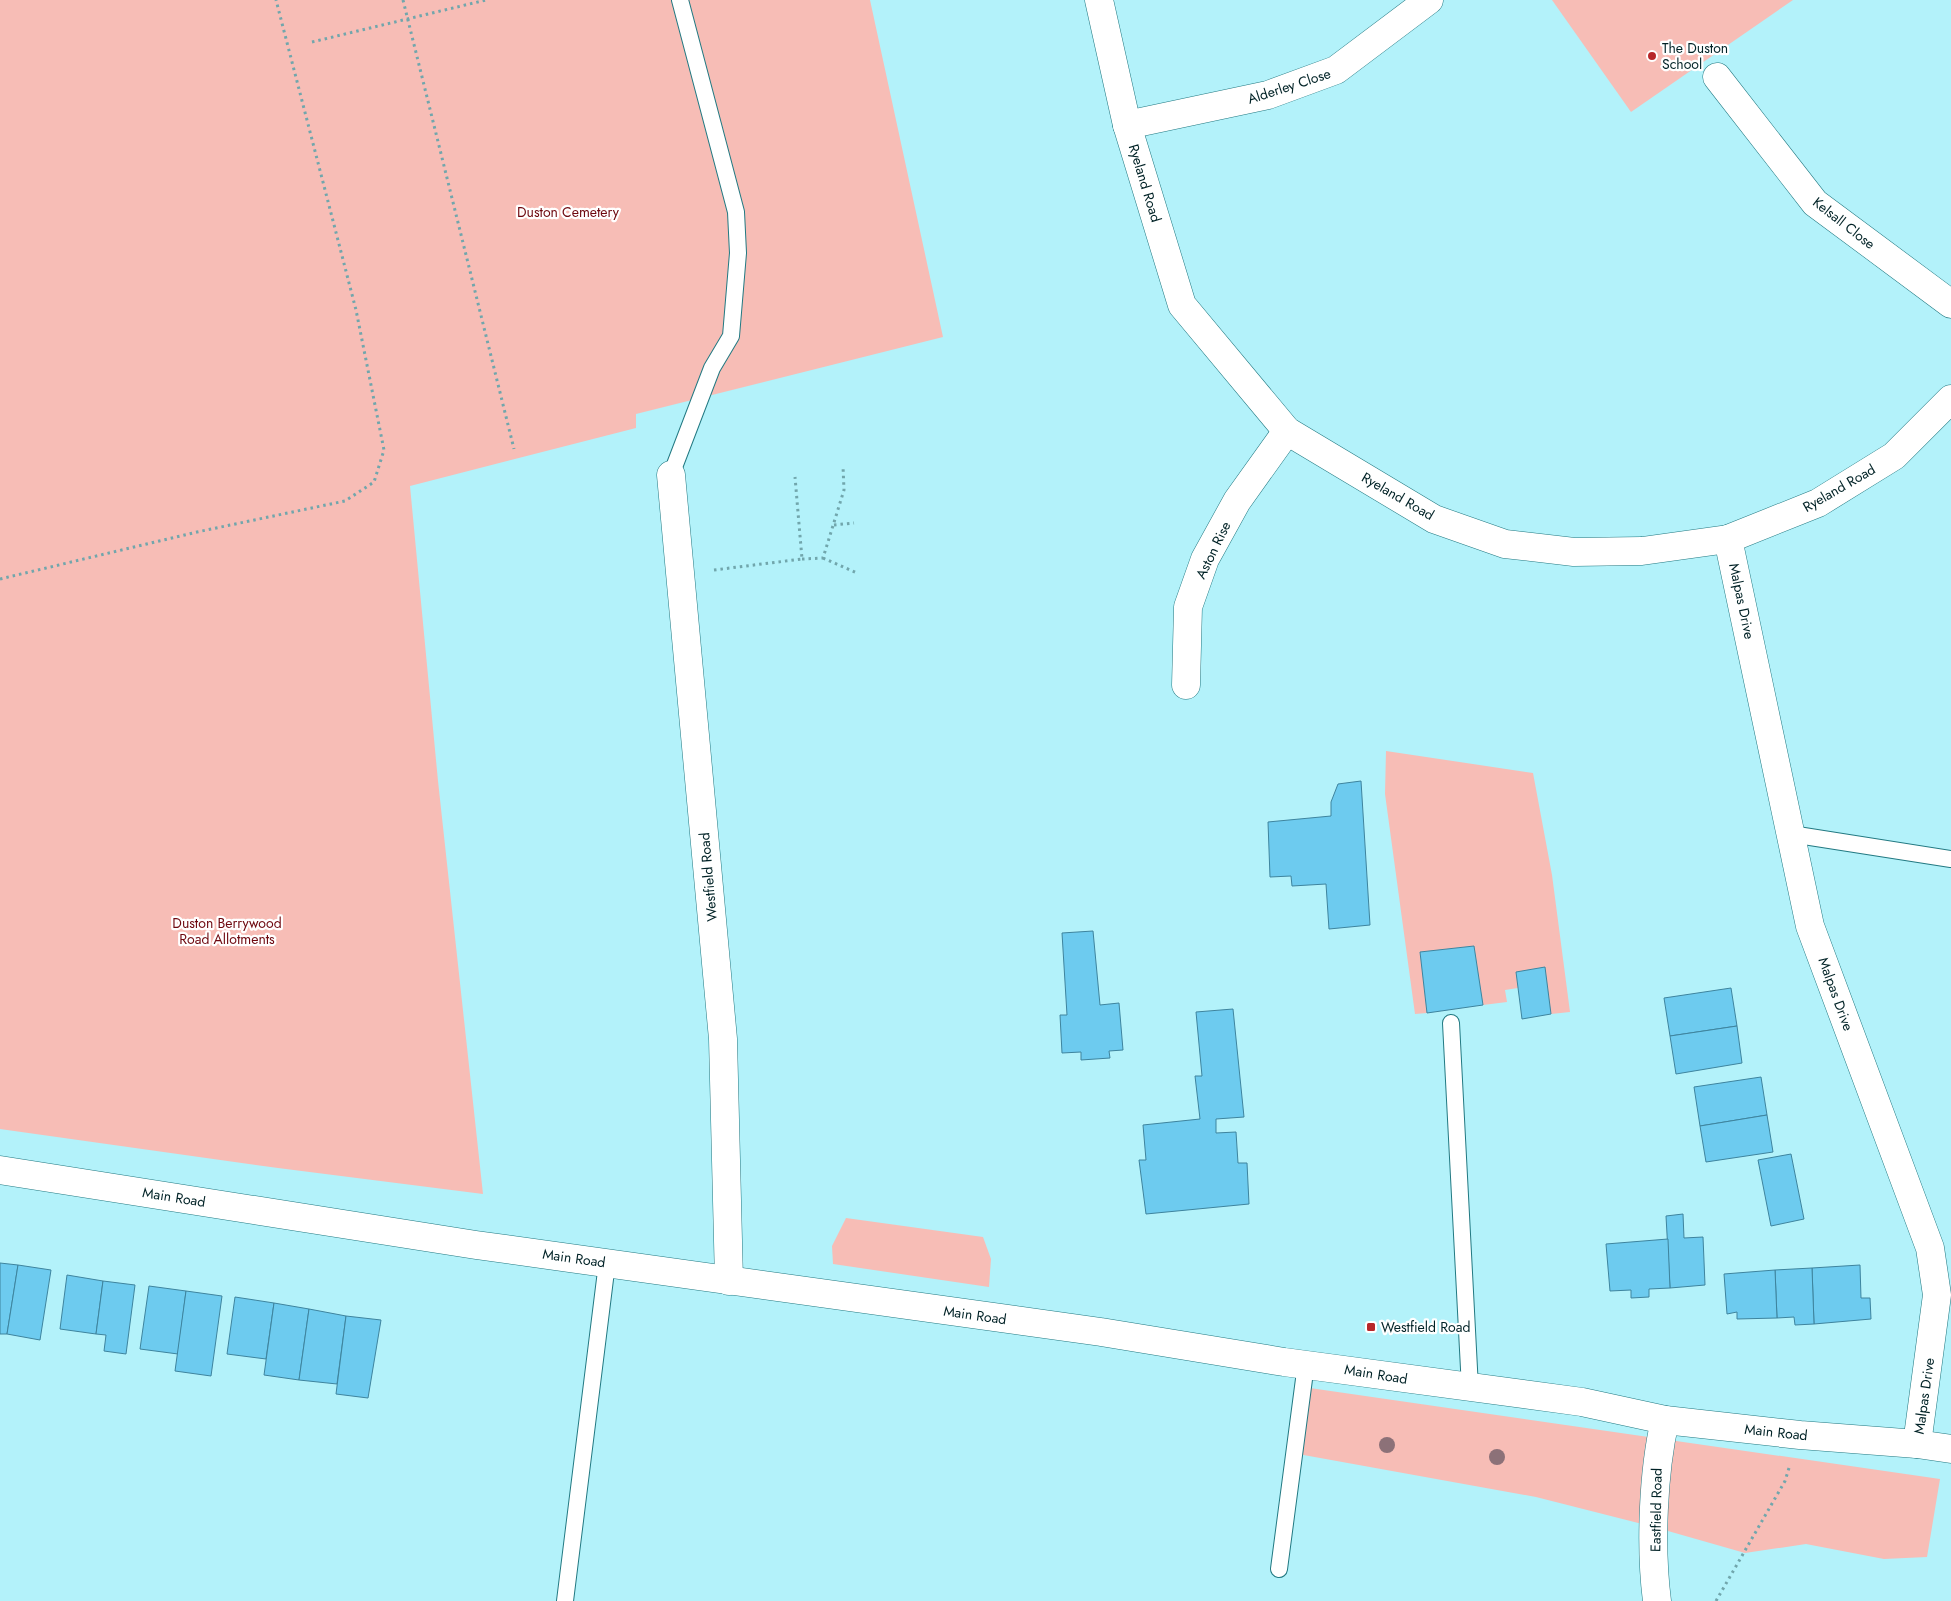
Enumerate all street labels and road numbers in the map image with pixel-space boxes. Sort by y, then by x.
street label: Alderley Close [1245,63,1333,109]
street label: Ryeland Road [1124,141,1166,225]
street label: Kelsall Close [1809,192,1879,254]
street label: Ryeland Road [1799,459,1879,517]
street label: Ryeland Road [1358,467,1438,525]
street label: Aston Rise [1190,518,1236,582]
street label: Malpas Drive [1724,561,1760,641]
street label: Westfield Road [694,832,722,922]
street label: Malpas Drive [1813,954,1859,1034]
street label: Main Road [141,1182,207,1212]
street label: Main Road [541,1244,607,1272]
street label: Main Road [942,1301,1008,1329]
street label: Malpas Drive [1909,1356,1939,1436]
street label: Main Road [1343,1359,1409,1389]
street label: Main Road [1743,1419,1809,1445]
street label: Eastfield Road [1645,1468,1667,1552]

